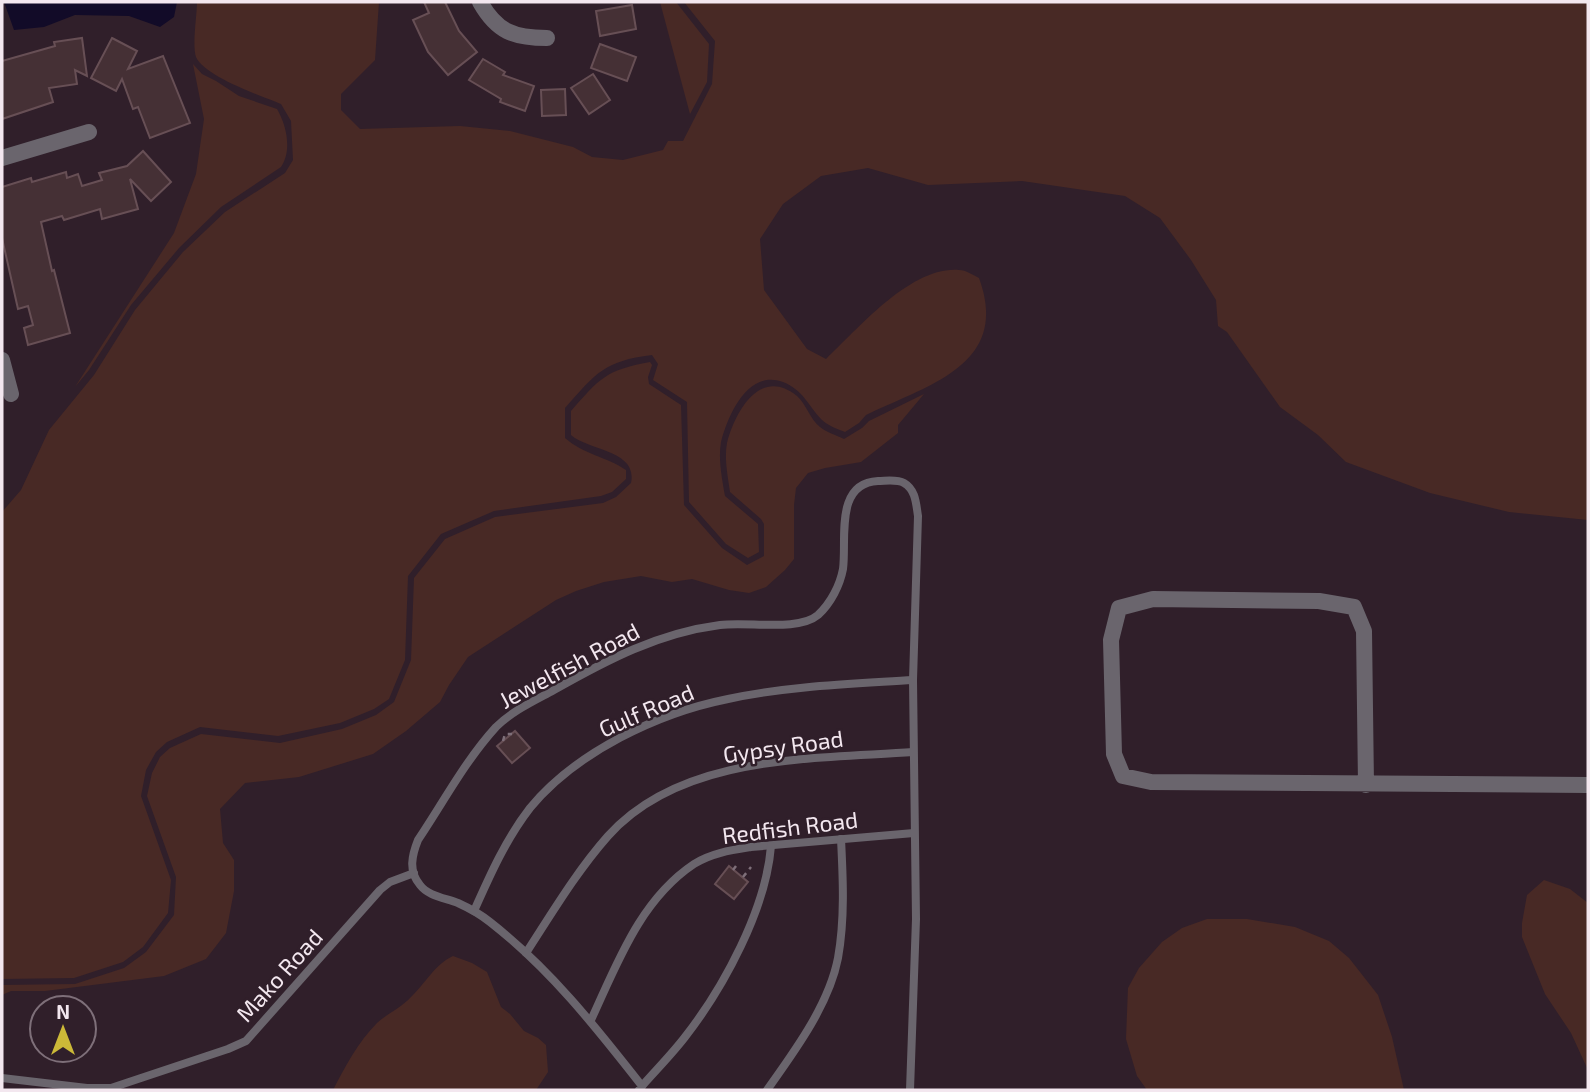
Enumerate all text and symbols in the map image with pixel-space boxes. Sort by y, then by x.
street label: Jewelfish Road [494,616,644,714]
street label: Gulf Road [594,677,698,743]
street label: Gypsy Road [721,724,845,768]
street label: Redfish Road [720,805,860,849]
street label: Mako Road [230,923,328,1027]
north arrow [28,994,98,1064]
text: N [56,1000,70,1023]

